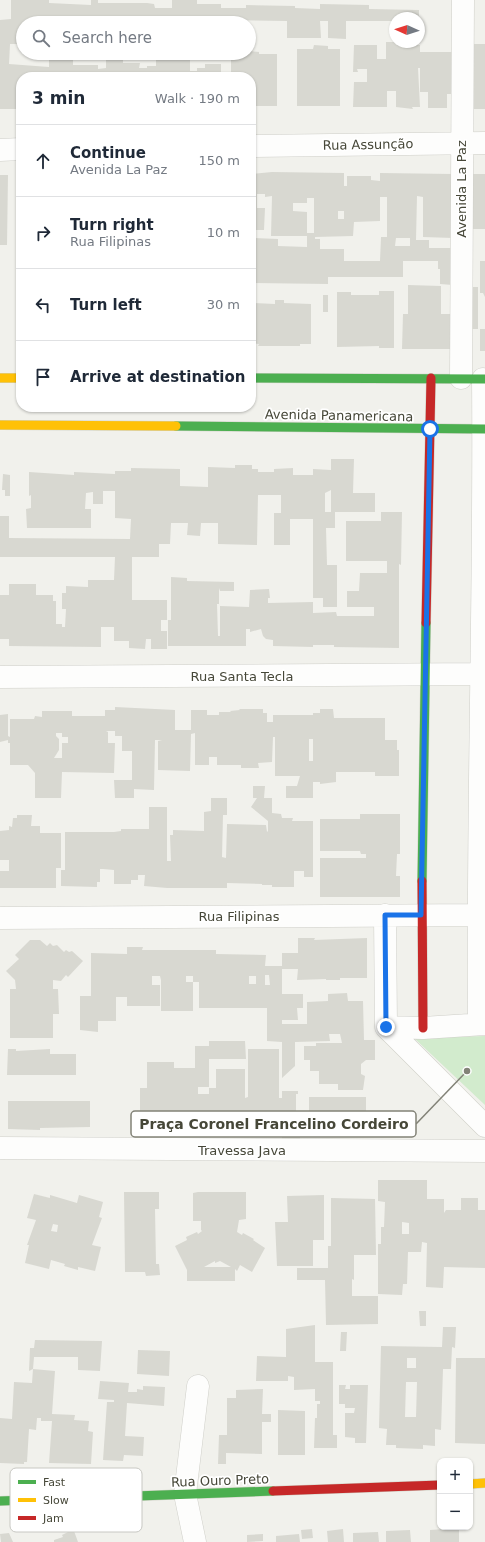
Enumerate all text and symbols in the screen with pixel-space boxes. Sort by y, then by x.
north arrow [389,12,425,48]
search box [16,16,256,60]
icon: search [30,27,52,49]
text: Search here [62,29,152,47]
text: 3 min [32,88,85,108]
text: Walk · 190 m [155,91,240,106]
street label: Rua Assunção [322,136,414,153]
street label: Avenida La Paz [454,140,469,238]
text: Continue [70,144,146,162]
icon: ahead [32,150,54,172]
text: 150 m [198,153,240,168]
text: Avenida La Paz [70,162,167,177]
text: Turn right [70,216,154,234]
icon: right [32,222,54,244]
text: 10 m [207,225,240,240]
text: Rua Filipinas [70,234,151,249]
icon: left [32,294,54,316]
text: Turn left [70,296,142,314]
text: 30 m [207,297,240,312]
icon: arrive [32,366,54,388]
text: Arrive at destination [70,368,245,386]
street label: Avenida Panamericana [265,407,413,424]
route start [421,420,439,438]
street label: Rua Santa Tecla [191,669,293,684]
street label: Rua Filipinas [199,909,280,924]
route end [377,1018,395,1036]
callout: Praça Coronel Francelino Cordeiro [131,1111,416,1137]
text: Praça Coronel Francelino Cordeiro [139,1116,409,1132]
street label: Travessa Java [197,1143,286,1158]
map controls [437,1458,473,1530]
button: + [437,1458,473,1494]
legend [10,1468,142,1532]
street label: Rua Ouro Preto [171,1471,269,1490]
text: Fast [43,1476,66,1489]
text: Slow [43,1494,69,1507]
button: − [437,1494,473,1530]
text: Jam [42,1512,64,1525]

